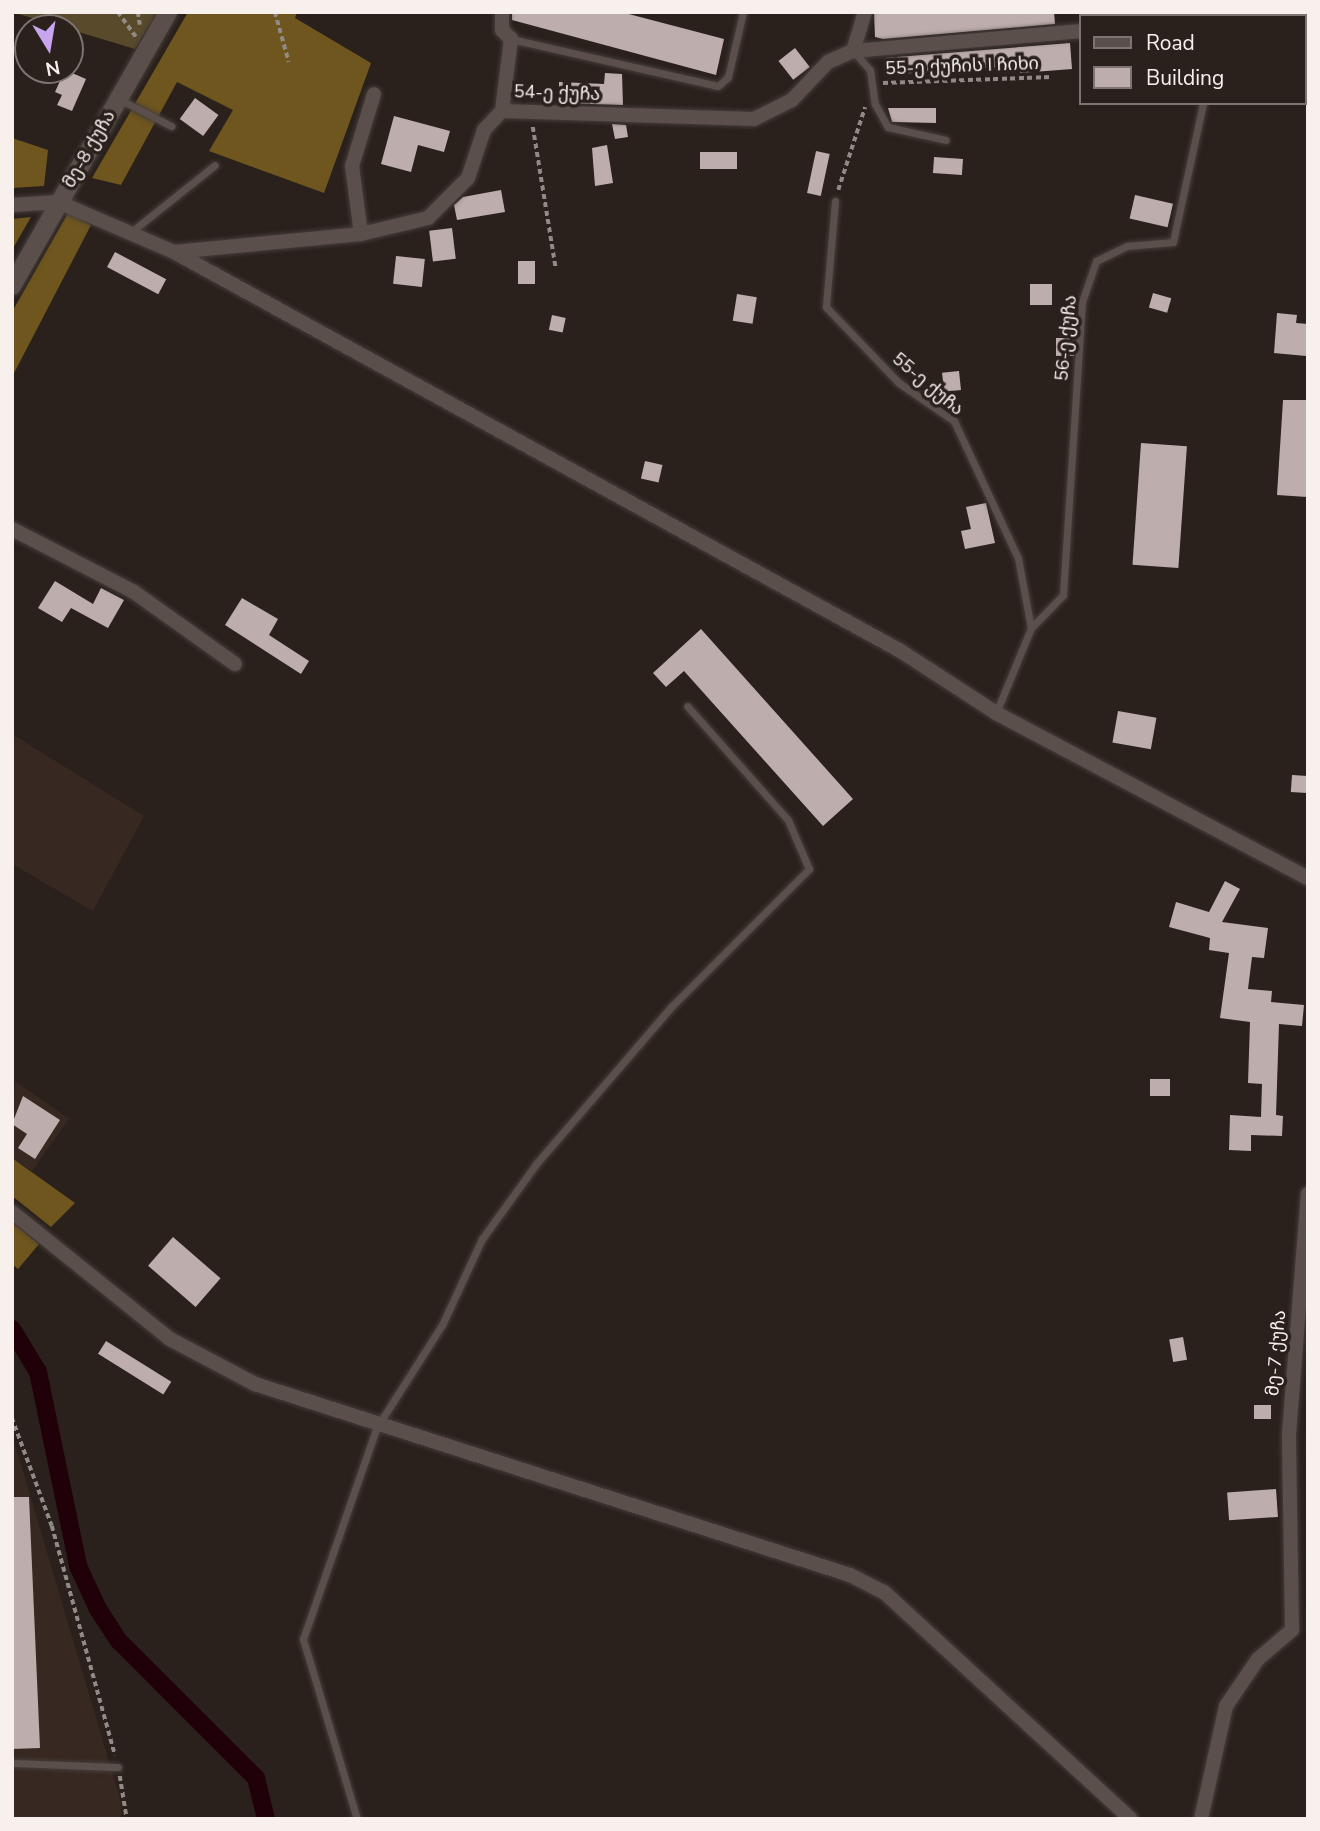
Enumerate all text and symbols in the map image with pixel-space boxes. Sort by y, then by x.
north arrow [14,14,84,84]
legend [1078,14,1306,105]
text: Road [1146,29,1195,57]
street label: 55-ე ქუჩის I ჩიხი [885,53,1039,79]
text: N [43,54,62,82]
text: Building [1146,64,1224,92]
street label: 54-ე ქუჩა [513,81,601,105]
street label: მე-8 ქუჩა [58,106,120,192]
street label: 56-ე ქუჩა [1051,294,1081,382]
street label: 55-ე ქუჩა [888,348,968,420]
street label: მე-7 ქუჩა [1261,1309,1291,1397]

